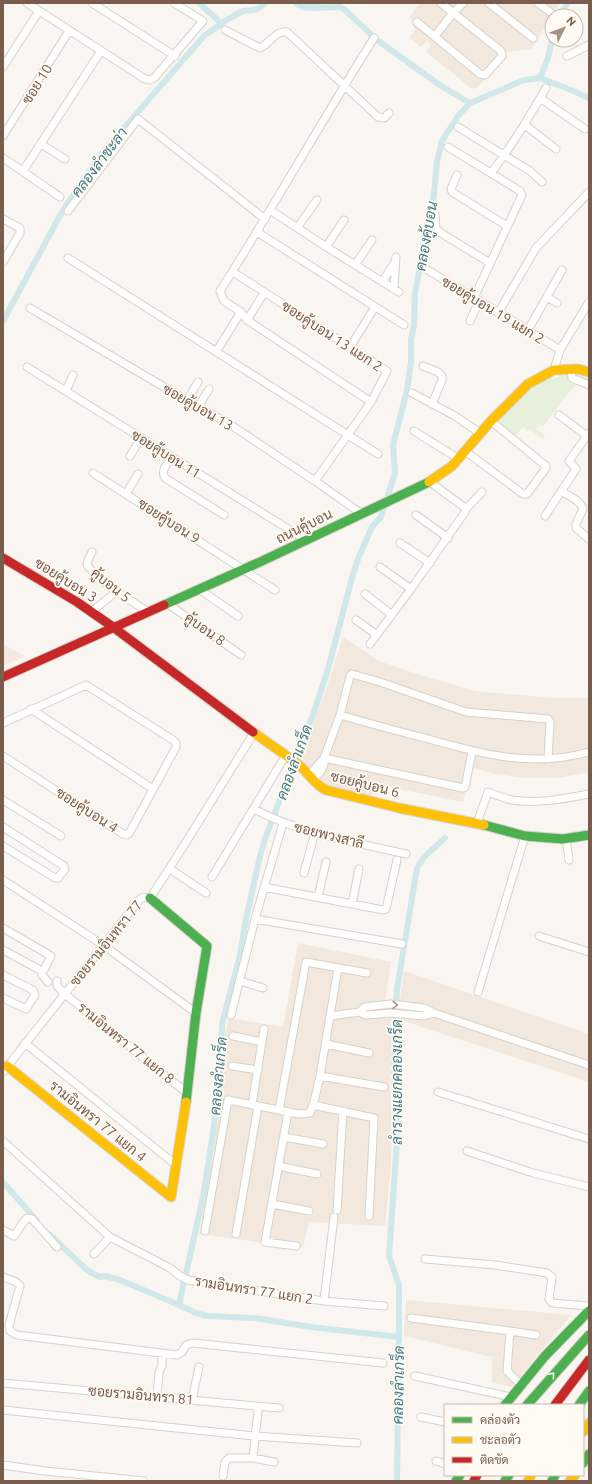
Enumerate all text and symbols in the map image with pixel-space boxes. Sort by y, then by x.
north arrow [544,8,584,48]
text: N [564,14,579,28]
street label: ซอย 10 [19,61,55,107]
water label: คลองลำชะล่า [67,123,131,200]
water label: คลองคู้บอน [411,199,443,273]
street label: ซอยคู้บอน 19 แยก 2 [438,272,548,349]
street label: ซอยคู้บอน 13 แยก 2 [278,297,386,376]
street label: ซอยคู้บอน 13 [159,380,236,435]
street label: ซอยคู้บอน 11 [127,426,204,483]
street label: ซอยคู้บอน 9 [134,494,203,549]
street label: ถนนคู้บอน [273,505,336,548]
street label: ซอยคู้บอน 3 [31,554,101,607]
street label: คู้บอน 5 [87,564,135,607]
street label: คู้บอน 8 [181,609,229,650]
water label: คลองลำเกร็ด [271,721,315,802]
street label: ซอยคู้บอน 6 [328,767,402,802]
street label: ซอยคู้บอน 4 [52,783,122,838]
street label: ซอยพวงสาลี [292,818,366,851]
street label: ซอยรามอินทรา 77 [66,897,146,989]
street label: รามอินทรา 77 แยก 8 [75,999,178,1087]
one-way arrow [392,1001,398,1009]
water label: ลำรางแยกคลองเกร็ด [386,1019,405,1145]
water label: คลองลำเกร็ด [204,1036,230,1116]
street label: รามอินทรา 77 แยก 4 [47,1077,150,1165]
street label: รามอินทรา 77 แยก 2 [194,1273,314,1307]
water label: คลองลำเกร็ด [387,1345,407,1425]
one-way arrow [548,1373,555,1380]
street label: ซอยรามอินทรา 81 [88,1382,194,1408]
legend [444,1404,584,1476]
text: คล่องตัว [480,1413,520,1426]
text: ชะลอตัว [480,1433,521,1446]
text: ติดขัด [480,1453,509,1466]

